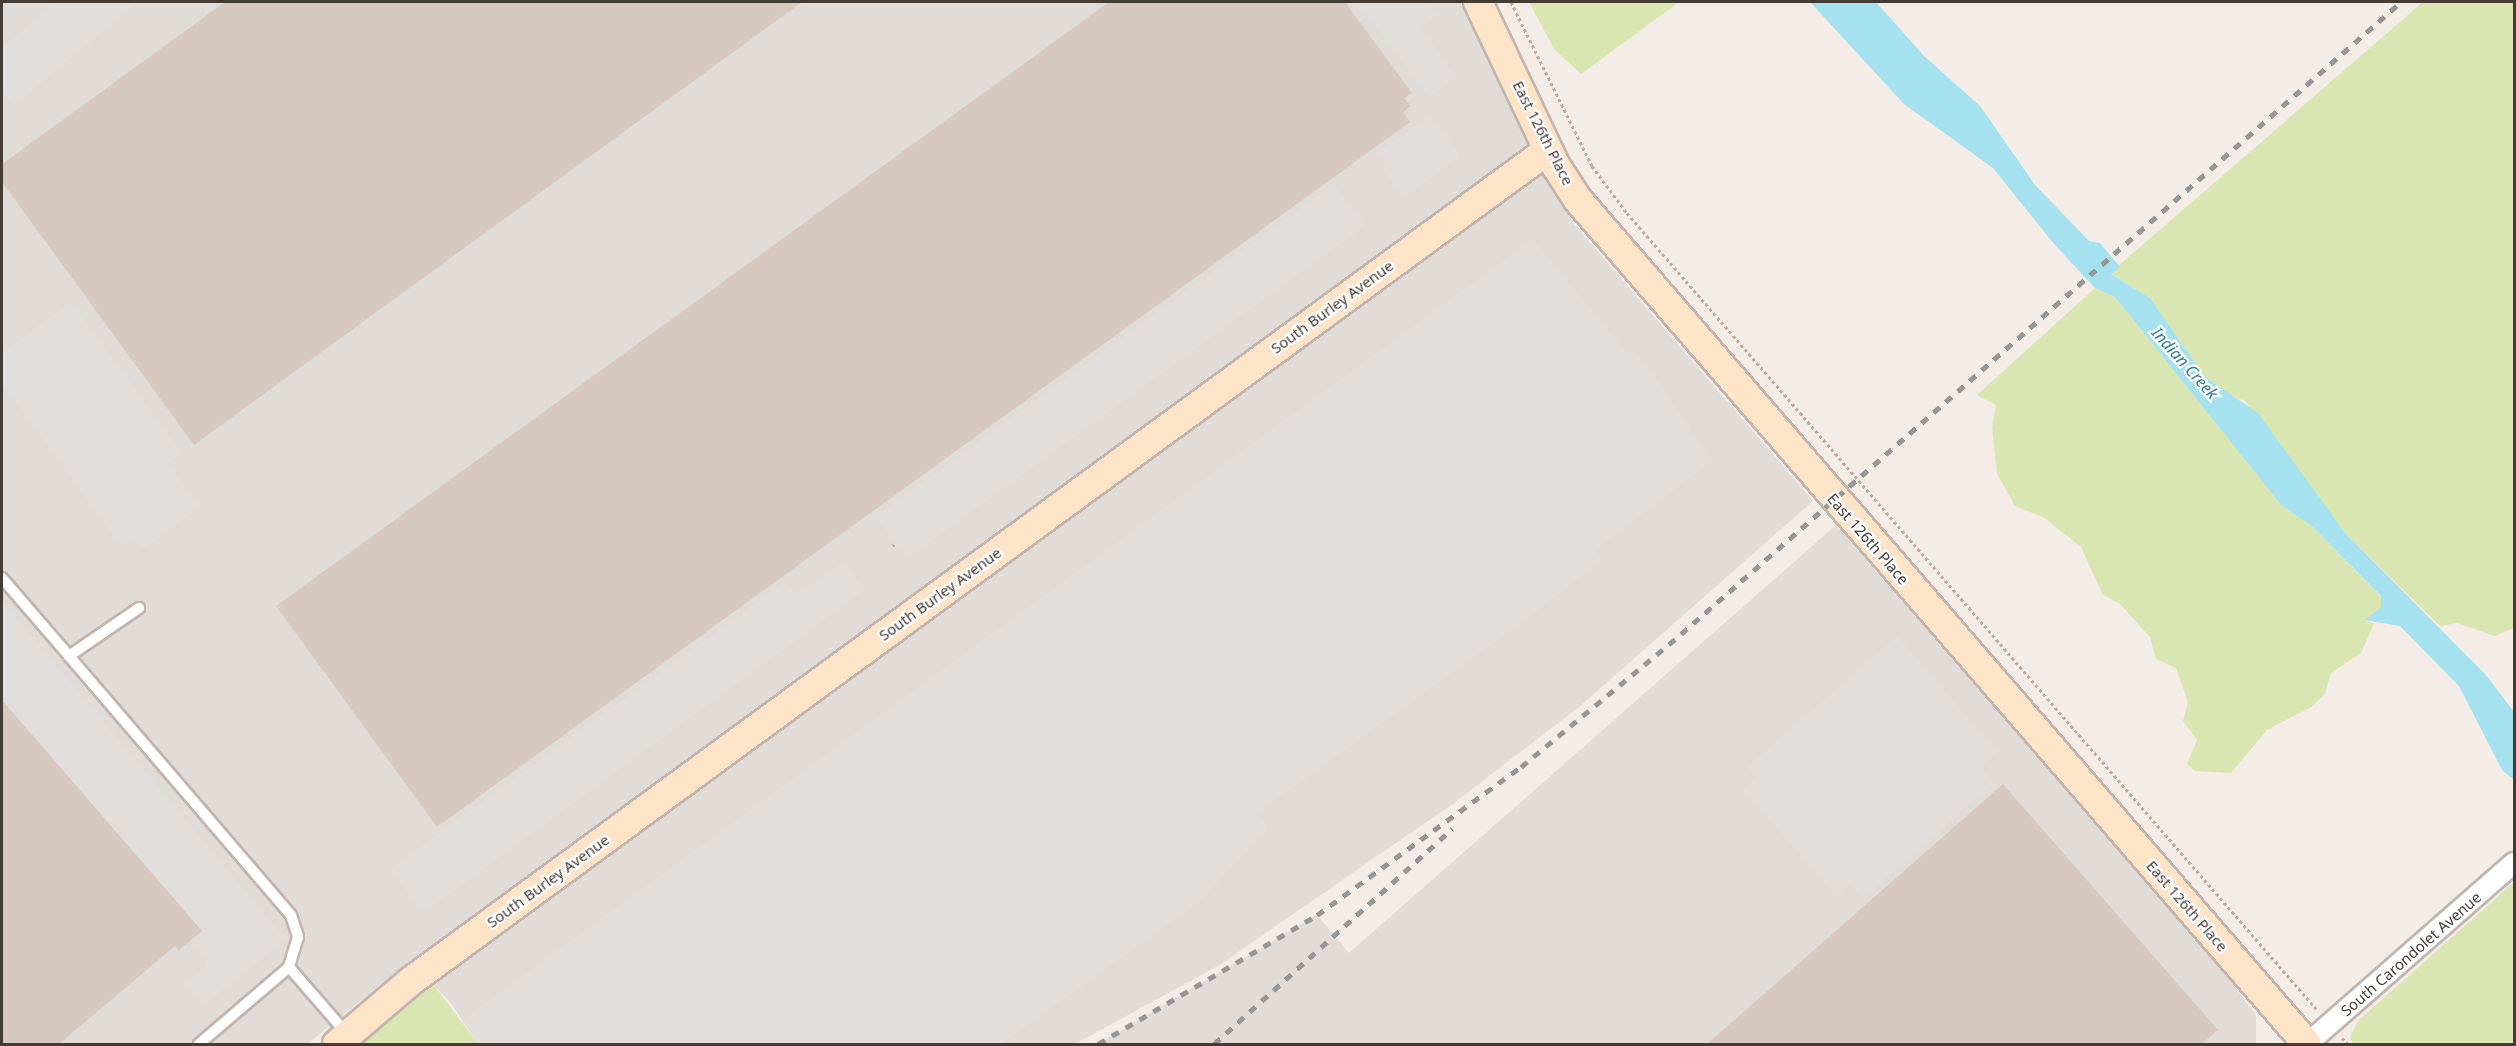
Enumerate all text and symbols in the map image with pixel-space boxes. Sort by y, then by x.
street label: East 126th Place [1509,78,1577,188]
street label: South Burley Avenue [1267,257,1397,357]
water label: Indian Creek [2148,323,2222,403]
street label: East 126th Place [1824,490,1912,588]
street label: South Burley Avenue [875,544,1005,644]
street label: South Burley Avenue [483,831,613,931]
street label: East 126th Place [2143,857,2231,955]
street label: South Carondolet Avenue [2337,888,2485,1020]

